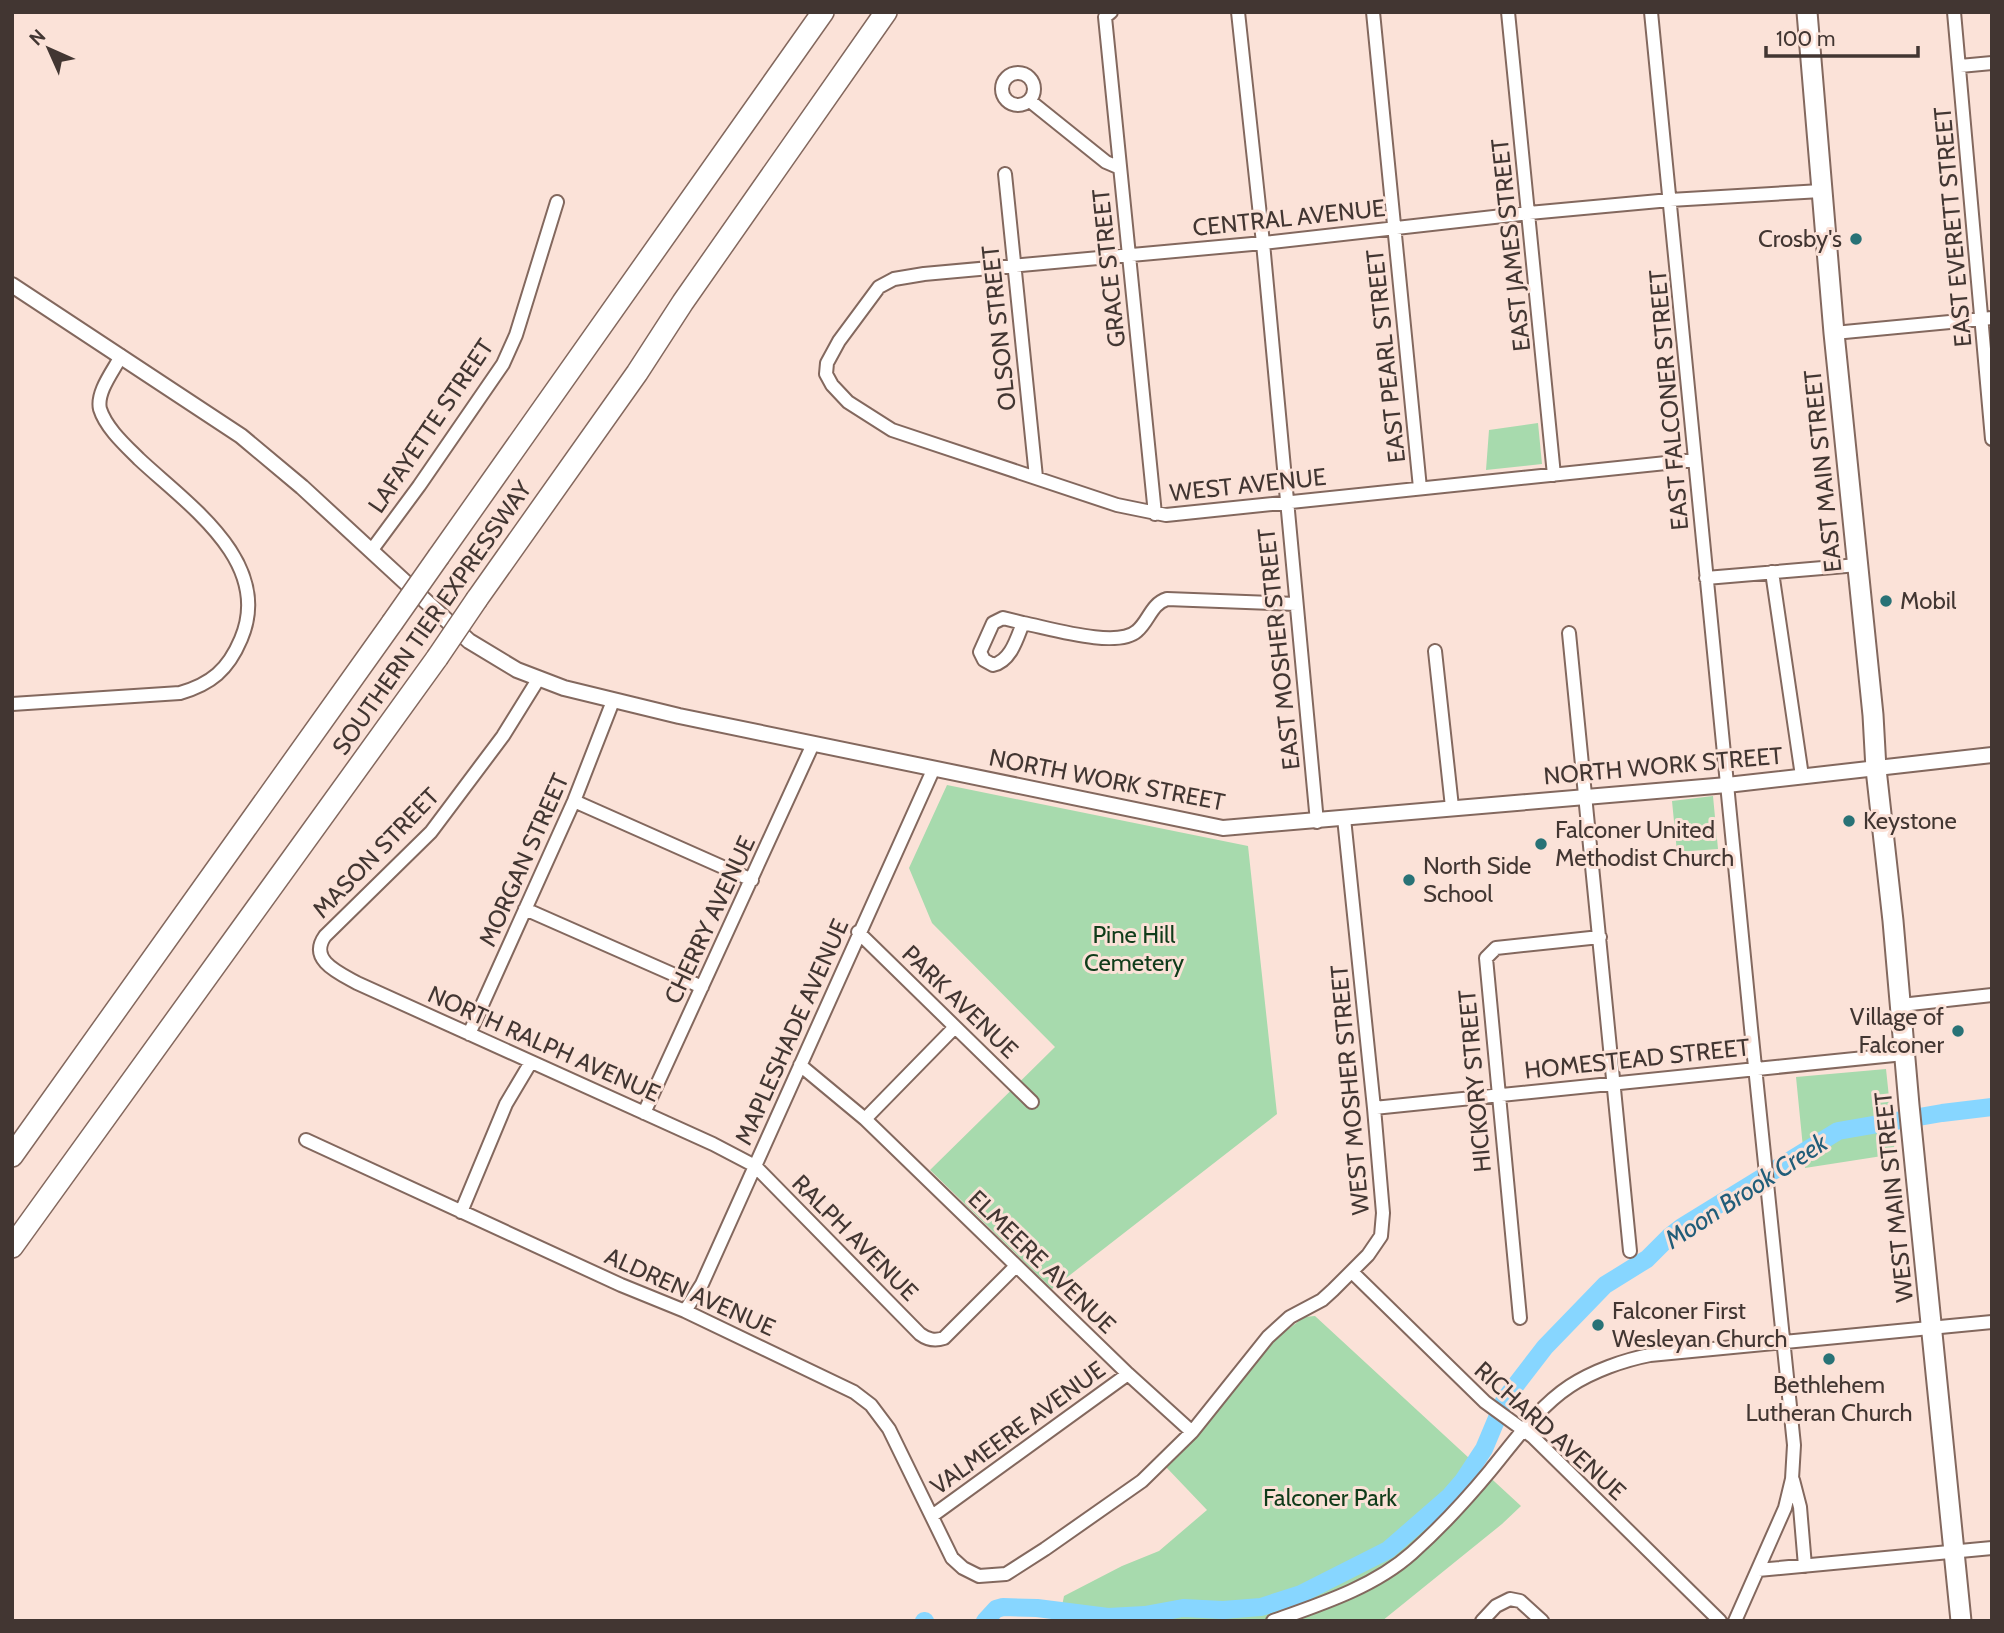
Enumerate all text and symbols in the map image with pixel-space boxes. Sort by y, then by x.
north arrow [14,14,84,84]
scale bar [1766,14,1918,58]
text: N [24,24,50,50]
text: 100 m [1776,26,1835,51]
street label: EAST EVERETT STREET [1928,106,1977,348]
street label: EAST JAMES STREET [1485,137,1536,353]
street label: GRACE STREET [1086,187,1131,349]
street label: CENTRAL AVENUE [1191,193,1387,242]
place label: Crosby's [1758,224,1842,253]
marker: Crosby's [1848,231,1864,247]
street label: OLSON STREET [975,244,1022,412]
street label: EAST PEARL STREET [1360,248,1411,464]
street label: EAST FALCONER STREET [1643,268,1694,532]
street label: LAFAYETTE STREET [362,333,500,518]
street label: EAST MAIN STREET [1797,368,1848,574]
street label: WEST AVENUE [1168,462,1328,507]
street label: SOUTHERN TIER EXPRESSWAY [326,475,538,760]
street label: EAST MOSHER STREET [1251,527,1306,771]
place label: Mobil [1900,586,1957,615]
marker: Mobil [1878,593,1894,609]
street label: NORTH WORK STREET [1542,741,1784,790]
street label: NORTH WORK STREET [987,742,1228,817]
street label: MORGAN STREET [472,769,575,951]
street label: MASON STREET [306,781,445,924]
place label: Keystone [1863,806,1957,835]
marker: Keystone [1841,813,1857,829]
place label: Falconer United Methodist Church [1555,815,1734,872]
street label: CHERRY AVENUE [658,831,761,1008]
marker: Falconer United Methodist Church [1533,836,1549,852]
place label: North Side School [1423,851,1531,908]
marker: North Side School [1401,872,1417,888]
street label: MAPLESHADE AVENUE [729,914,854,1149]
park label: Pine Hill Cemetery [1084,920,1184,977]
street label: PARK AVENUE [896,939,1024,1064]
street label: WEST MOSHER STREET [1324,964,1375,1216]
street label: NORTH RALPH AVENUE [424,979,665,1108]
street label: HICKORY STREET [1452,988,1497,1174]
place label: Village of Falconer [1850,1002,1944,1059]
marker: Village of Falconer [1950,1023,1966,1039]
street label: HOMESTEAD STREET [1523,1032,1751,1085]
street label: WEST MAIN STREET [1868,1090,1919,1304]
water label: Moon Brook Creek [1658,1126,1834,1256]
street label: RALPH AVENUE [786,1169,924,1307]
street label: ELMEERE AVENUE [963,1184,1122,1339]
street label: ALDREN AVENUE [601,1241,780,1342]
place label: Falconer First Wesleyan Church [1612,1296,1788,1353]
marker: Falconer First Wesleyan Church [1590,1317,1606,1333]
marker: Bethlehem Lutheran Church [1821,1351,1837,1367]
street label: VALMEERE AVENUE [925,1355,1111,1501]
street label: RICHARD AVENUE [1469,1355,1632,1506]
place label: Bethlehem Lutheran Church [1745,1370,1913,1427]
park label: Falconer Park [1263,1483,1397,1512]

